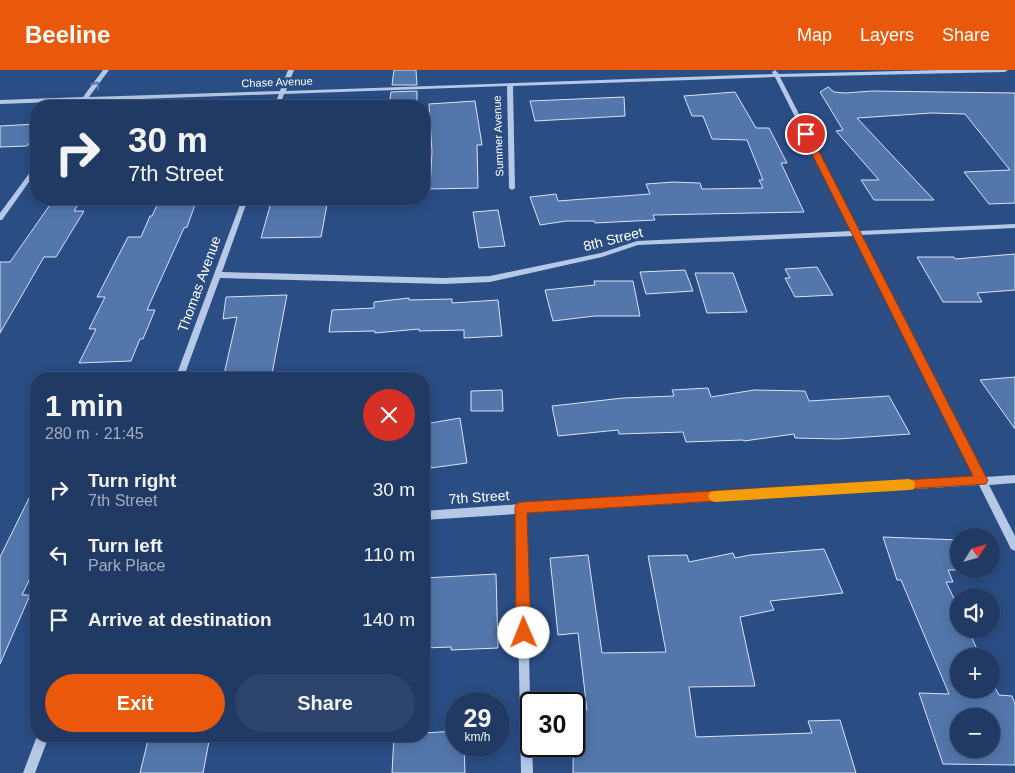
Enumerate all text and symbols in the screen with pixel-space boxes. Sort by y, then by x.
text: Beeline [25,21,110,48]
text: Map [797,25,832,45]
text: Layers [860,25,914,45]
text: Share [942,25,990,45]
street label: Chase Avenue [241,75,313,89]
one-way arrow [90,81,99,91]
street label: Summer Avenue [491,95,505,177]
pin [785,113,827,155]
icon: right [45,120,110,185]
text: 30 m [128,120,208,159]
icon: arrive [792,120,820,148]
text: 7th Street [128,161,223,186]
street label: 8th Street [582,224,644,254]
street label: Thomas Avenue [174,234,224,334]
text: 1 min [45,389,123,422]
button: close [363,389,415,441]
text: 280 m · 21:45 [45,425,144,442]
text: Turn right [88,470,176,491]
icon: right [45,476,73,504]
text: 30 m [373,479,415,500]
street label: 7th Street [448,487,510,507]
text: 7th Street [88,492,157,509]
north arrow [950,528,1000,578]
map controls [950,528,1000,758]
text: Turn left [88,535,163,556]
icon: left [45,541,73,569]
text: 110 m [364,544,415,565]
text: Park Place [88,557,165,574]
button: sound [950,588,1000,638]
icon: arrive [45,606,73,634]
position arrow [497,606,549,658]
text: Arrive at destination [88,609,272,630]
text: 140 m [362,609,415,630]
button: + [950,648,1000,698]
button: Exit [45,674,225,732]
button: Share [235,674,415,732]
speed limit sign: 30 [520,692,585,757]
text: 29 [464,704,491,732]
button: − [950,708,1000,758]
text: km/h [464,730,491,744]

